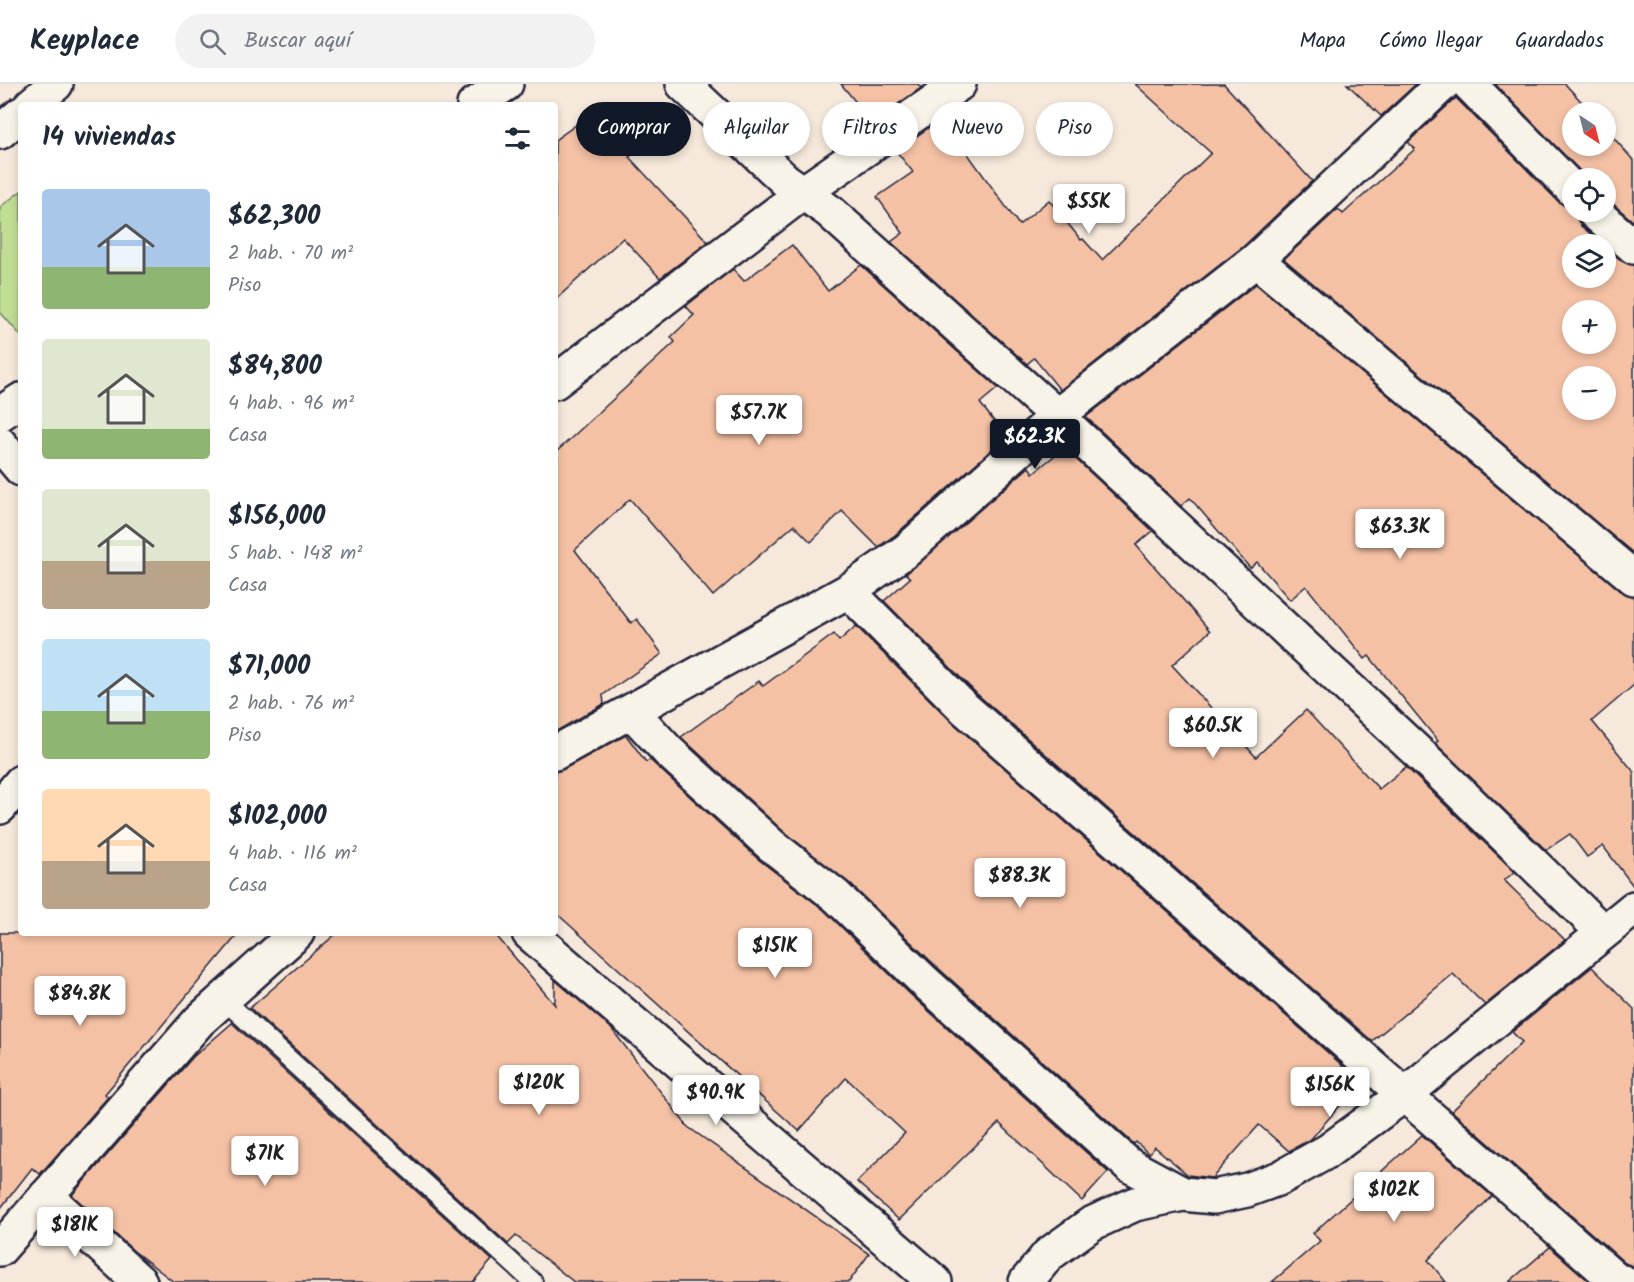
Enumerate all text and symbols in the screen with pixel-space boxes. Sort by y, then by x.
search box [175,14,595,68]
text: Keyplace [30,19,139,64]
text: Buscar aquí [244,24,351,59]
icon: search [196,25,229,58]
text: Mapa [1299,25,1346,58]
text: Cómo llegar [1379,25,1482,58]
text: Guardados [1515,25,1604,58]
chip: Comprar [576,102,691,156]
chip: Alquilar [703,102,810,156]
chip: Filtros [822,102,918,156]
chip: Nuevo [930,102,1024,156]
chip: Piso [1036,102,1113,156]
north arrow [1562,102,1616,156]
map controls [1562,102,1616,420]
text: 14 viviendas [42,117,176,159]
icon: filters [501,122,534,155]
button: locate [1562,168,1616,222]
pin: $55K [1053,184,1125,235]
text: $55K [1067,187,1111,219]
text: $62,300 [228,196,320,238]
icon: home [90,213,162,285]
button: layers [1562,234,1616,288]
text: 2 hab. · 70 m² [228,238,353,270]
text: Piso [228,270,261,302]
button: + [1562,300,1616,354]
text: $84,800 [228,346,322,388]
icon: home [90,363,162,435]
button: − [1562,366,1616,420]
text: 4 hab. · 96 m² [228,388,354,420]
pin: $57.7K [710,395,808,446]
text: $57.7K [730,398,788,430]
pin: $62.3K [986,419,1084,470]
text: Casa [228,420,267,452]
text: $62.3K [1004,422,1066,454]
text: $156,000 [228,496,325,538]
pin: $63.3K [1351,509,1449,560]
text: $63.3K [1369,512,1431,544]
icon: home [90,513,162,585]
text: 5 hab. · 148 m² [228,538,362,570]
text: Casa [228,570,267,602]
text: $71,000 [228,646,310,688]
icon: home [90,663,162,735]
text: 2 hab. · 76 m² [228,688,354,720]
pin: $60.5K [1164,708,1262,759]
text: $60.5K [1183,711,1243,743]
text: Piso [228,720,261,752]
text: $102,000 [228,796,327,838]
icon: home [90,813,162,885]
text: 4 hab. · 116 m² [228,838,357,870]
pin: $88.3K [971,858,1069,909]
text: $88.3K [988,861,1052,893]
text: Casa [228,870,267,902]
pin: $151K [733,928,817,979]
text: $151K [752,931,798,963]
pin: $84.8K [31,976,129,1027]
text: $84.8K [48,979,112,1011]
pin: $120K [497,1065,581,1116]
pin: $156K [1288,1067,1372,1118]
text: $120K [513,1068,565,1100]
text: $156K [1305,1070,1355,1102]
pin: $90.9K [667,1075,765,1126]
text: $90.9K [686,1078,746,1110]
pin: $71K [229,1136,301,1187]
text: $71K [245,1139,285,1171]
pin: $102K [1352,1172,1436,1223]
text: $102K [1368,1175,1420,1207]
pin: $181K [33,1207,117,1258]
text: $181K [51,1210,99,1242]

